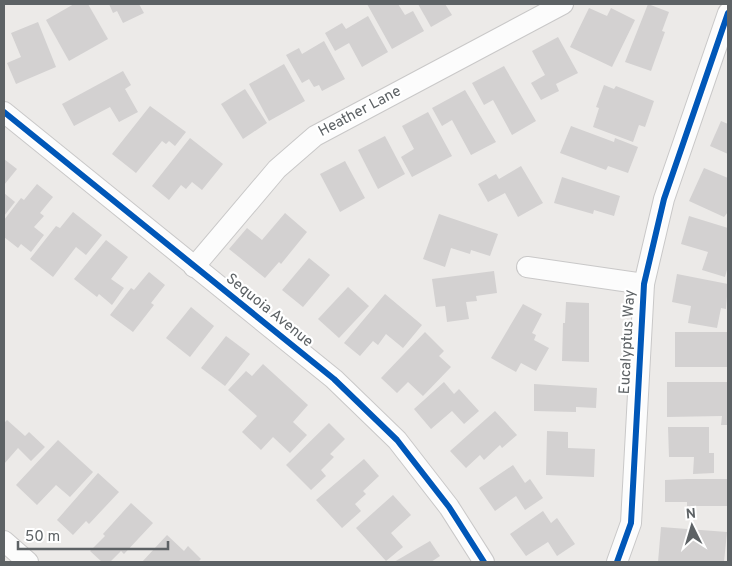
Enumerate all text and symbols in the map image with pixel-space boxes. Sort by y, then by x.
street label: Heather Lane [315,82,405,142]
street label: Sequoia Avenue [221,270,317,352]
street label: Eucalyptus Way [616,289,640,395]
north arrow [667,501,717,551]
text: N [685,506,697,523]
scale bar [18,518,168,550]
text: 50 m [25,528,60,547]

